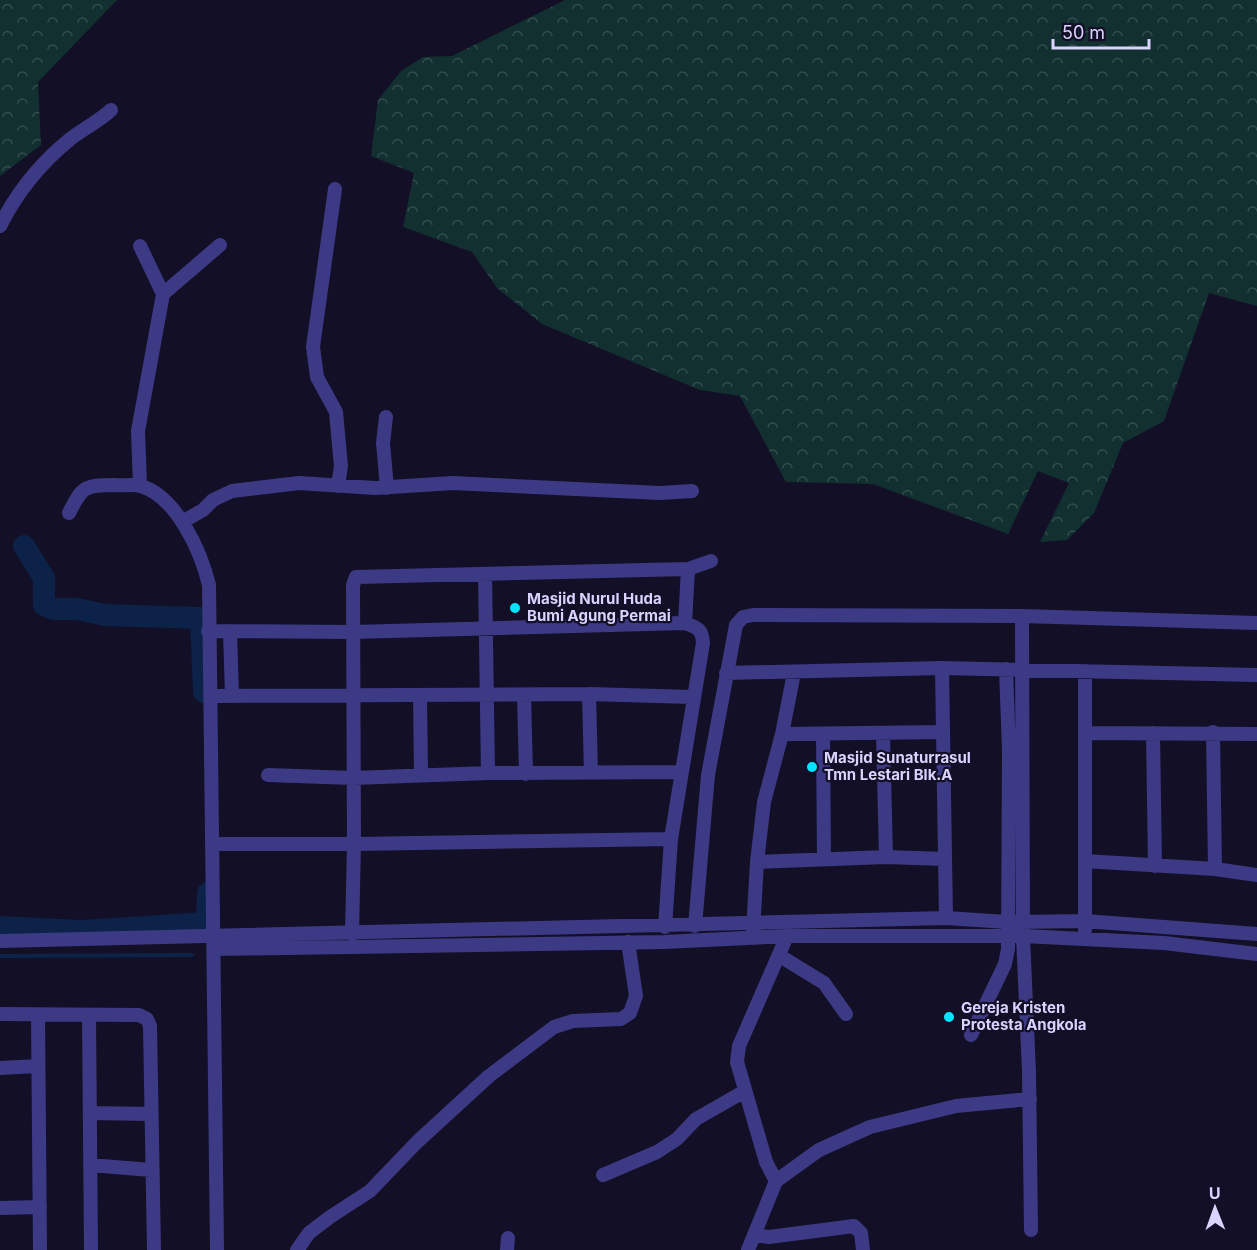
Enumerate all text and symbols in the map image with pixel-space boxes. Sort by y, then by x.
scale bar [1053,12,1149,50]
text: 50 m [1062,22,1105,43]
place label: Masjid Nurul Huda Bumi Agung Permai [527,589,671,625]
marker: Masjid Nurul Huda Bumi Agung Permai [508,601,522,615]
place label: Masjid Sunaturrasul Tmn Lestari Blk.A [824,748,971,784]
marker: Masjid Sunaturrasul Tmn Lestari Blk.A [805,760,819,774]
place label: Gereja Kristen Protesta Angkola [961,998,1087,1034]
marker: Gereja Kristen Protesta Angkola [942,1010,956,1024]
north arrow [1185,1178,1245,1238]
text: U [1209,1183,1221,1203]

